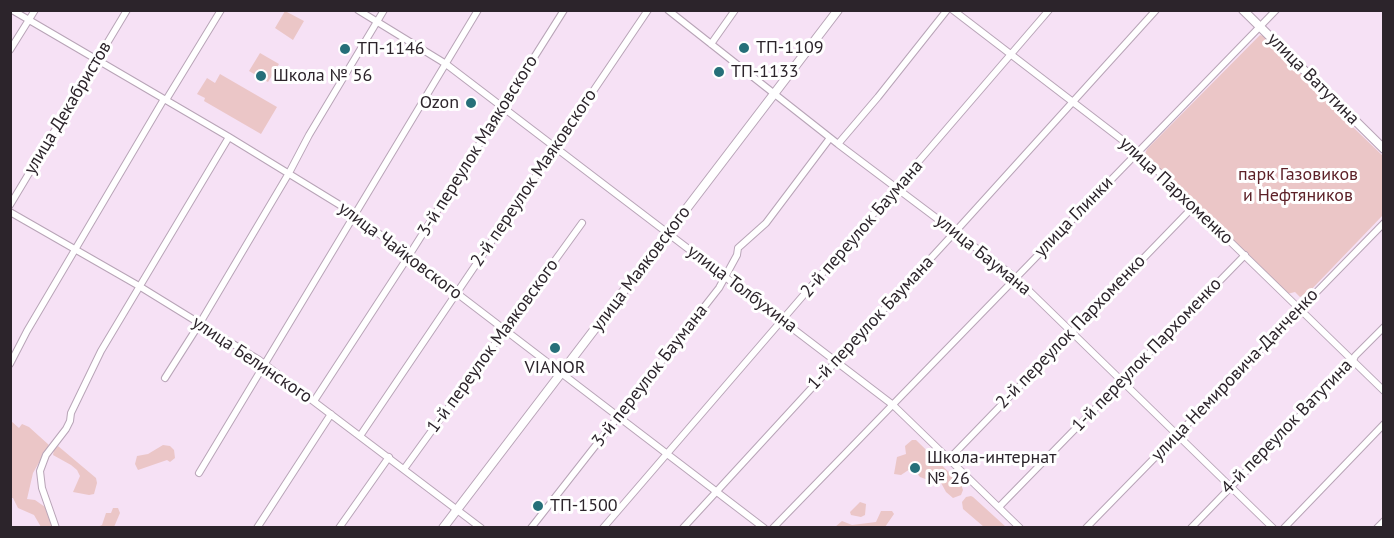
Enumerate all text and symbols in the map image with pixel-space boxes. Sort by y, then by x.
street label: улица Ватутина [1262,28,1364,130]
place label: ТП-1109 [756,37,824,59]
street label: улица Декабристов [20,38,116,178]
place label: ТП-1146 [357,38,425,60]
marker: ТП-1109 [737,41,751,55]
marker: ТП-1146 [338,42,352,56]
street label: 3-й переулок Маяковского [413,51,543,241]
place label: ТП-1133 [731,61,799,83]
place label: Школа № 56 [273,65,372,87]
marker: ТП-1133 [712,65,726,79]
marker: Школа № 56 [254,69,268,83]
street label: 2-й переулок Маяковского [466,85,602,271]
place label: Ozon [420,92,459,114]
marker: Ozon [464,96,478,110]
street label: улица Пархоменко [1115,133,1237,249]
street label: 2-й переулок Баумана [796,156,928,302]
park label: парк Газовиков и Нефтяников [1238,164,1358,207]
street label: улица Глинки [1030,172,1118,262]
street label: улица Чайковского [334,197,466,305]
street label: улица Маяковского [587,202,695,336]
street label: улица Баумана [931,210,1035,300]
street label: улица Толбухина [683,241,801,337]
street label: 2-й переулок Пархоменко [992,251,1150,413]
street label: 1-й переулок Баумана [803,252,939,394]
street label: 1-й переулок Маяковского [423,255,563,437]
street label: 1-й переулок Пархоменко [1068,274,1226,436]
street label: улица Немировича-Данченко [1147,284,1323,466]
street label: 3-й переулок Баумана [588,300,712,452]
street label: улица Белинского [188,312,316,408]
marker: VIANOR [548,341,562,355]
street label: 4-й переулок Ватутина [1217,355,1357,499]
place label: VIANOR [524,357,586,379]
place label: Школа-интернат № 26 [927,447,1056,490]
marker: Школа-интернат № 26 [908,461,922,475]
place label: ТП-1500 [550,495,618,517]
marker: ТП-1500 [531,499,545,513]

